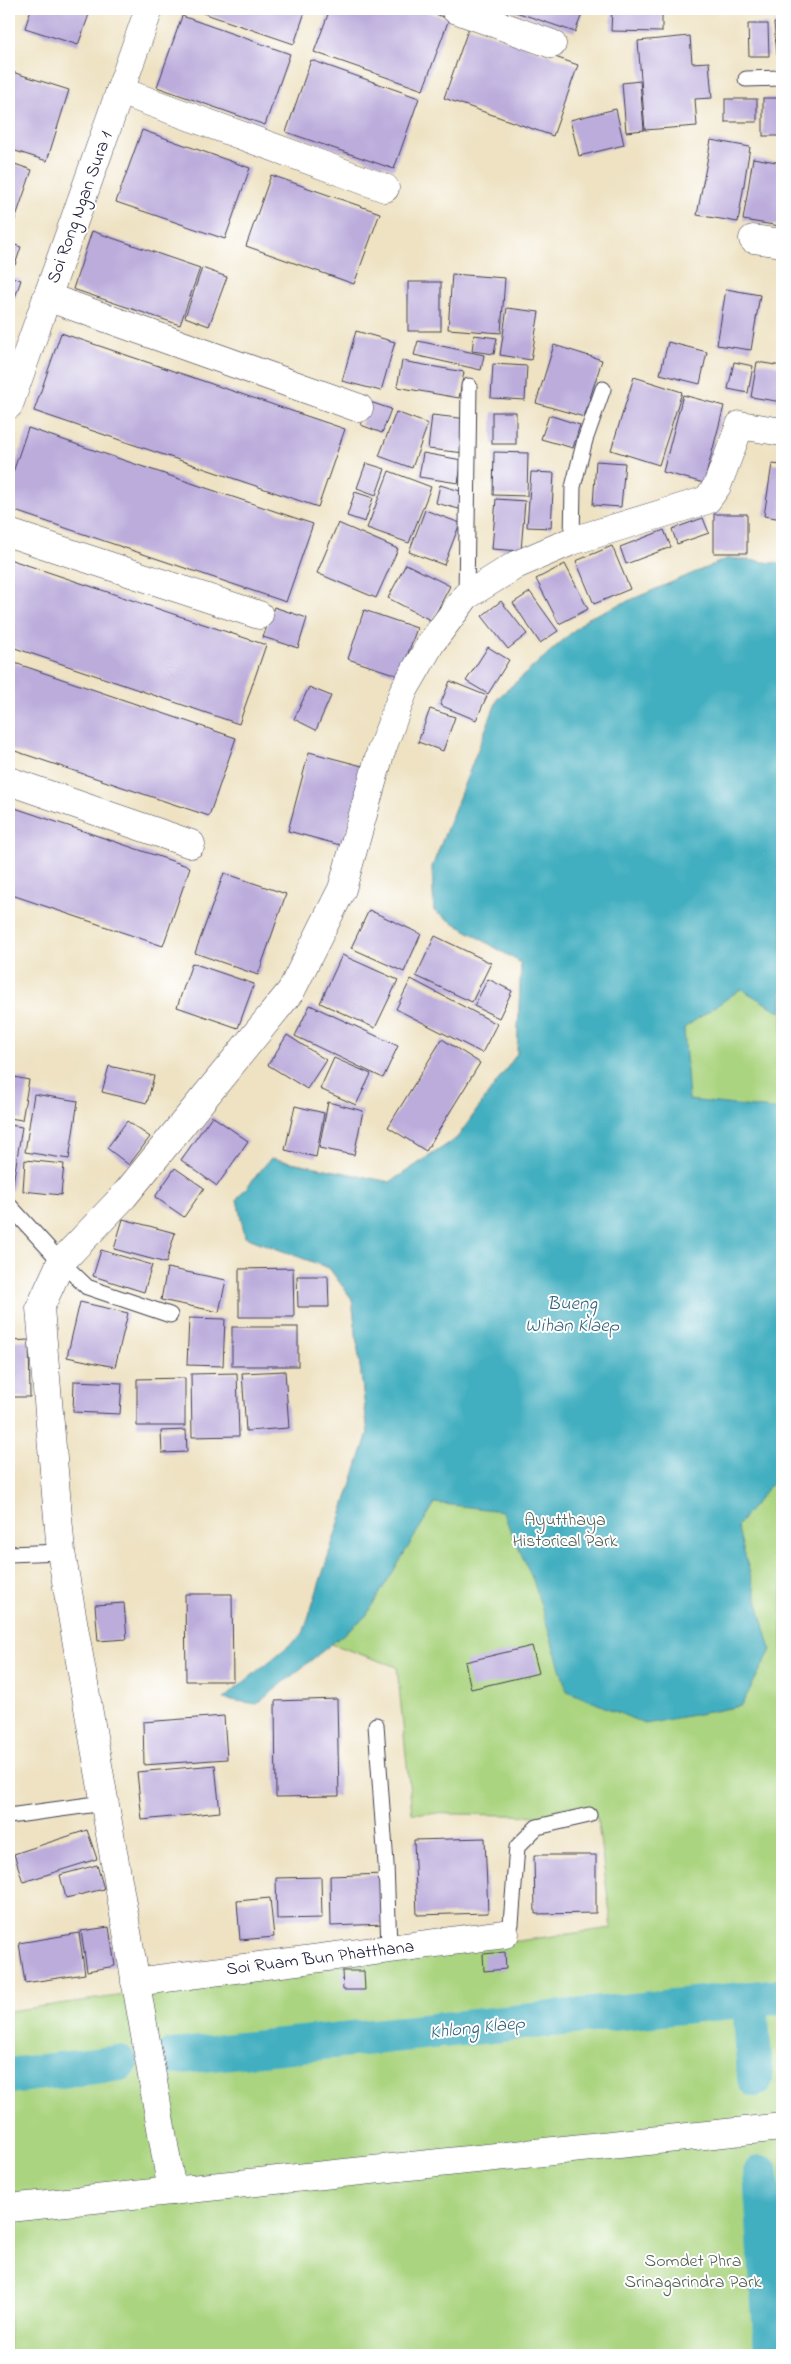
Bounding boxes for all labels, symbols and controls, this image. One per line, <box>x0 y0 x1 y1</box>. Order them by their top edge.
street label: Soi Rong Ngan Sura 1 <box>41 128 122 288</box>
water label: Bueng Wihan Klaep <box>525 1291 620 1340</box>
park label: Ayutthaya Historical Park <box>513 1508 618 1555</box>
street label: Soi Ruam Bun Phatthana <box>225 1935 416 1983</box>
water label: Khlong Klaep <box>428 2010 527 2048</box>
park label: Somdet Phra Srinagarindra Park <box>625 2249 762 2297</box>

